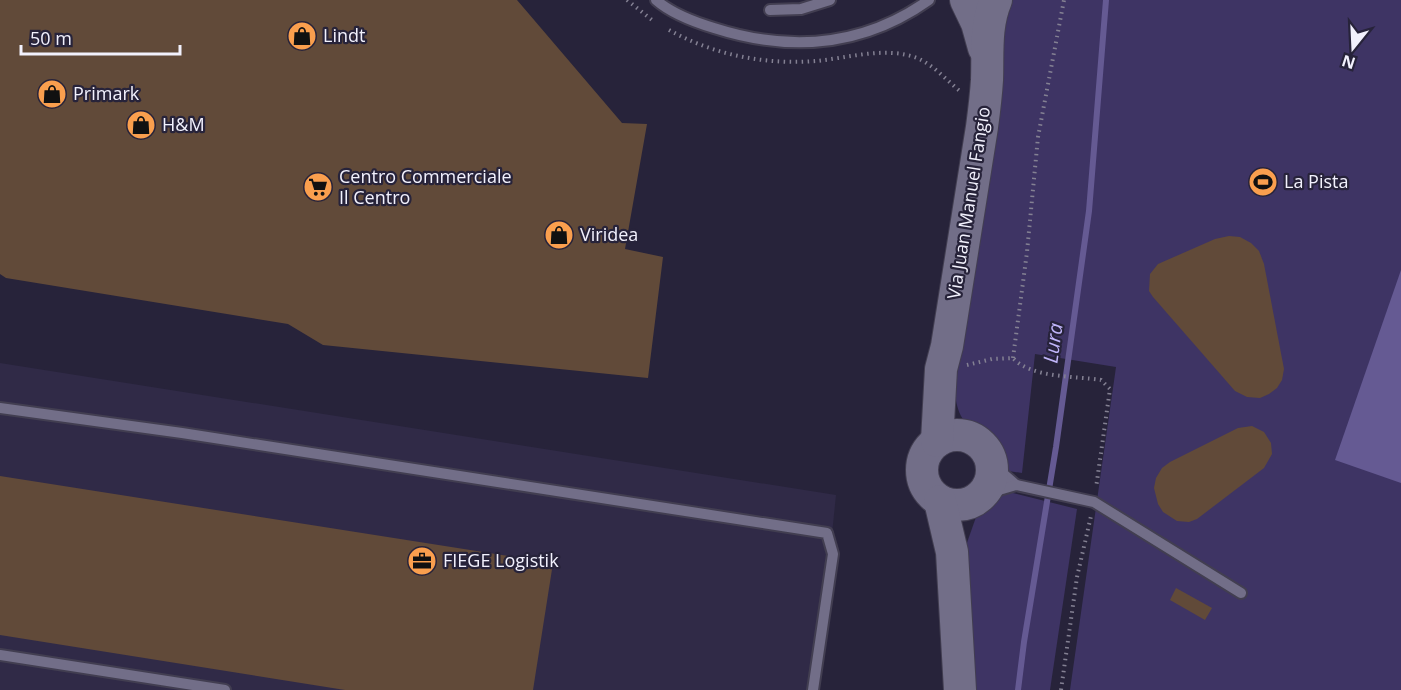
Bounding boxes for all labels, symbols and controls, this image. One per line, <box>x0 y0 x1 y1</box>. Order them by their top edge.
scale bar <box>21 18 180 56</box>
north arrow <box>1323 18 1383 78</box>
shop icon: Lindt <box>286 20 318 52</box>
place label: Lindt <box>323 23 365 47</box>
text: 50 m <box>30 26 72 50</box>
text: N <box>1339 50 1358 75</box>
shop icon: Primark <box>36 78 68 110</box>
place label: Primark <box>73 81 140 105</box>
street label: Via Juan Manuel Fangio <box>941 105 995 301</box>
shop icon: H&M <box>125 109 157 141</box>
place label: H&M <box>162 112 205 136</box>
place label: Centro Commerciale Il Centro <box>339 164 512 209</box>
sports icon: La Pista <box>1247 166 1279 198</box>
place label: La Pista <box>1284 169 1348 193</box>
supermarket icon: Centro Commerciale Il Centro <box>302 171 334 203</box>
shop icon: Viridea <box>543 219 575 251</box>
place label: Viridea <box>580 222 638 246</box>
water label: Lura <box>1036 321 1069 365</box>
office icon: FIEGE Logistik <box>406 545 438 577</box>
place label: FIEGE Logistik <box>443 548 559 572</box>

